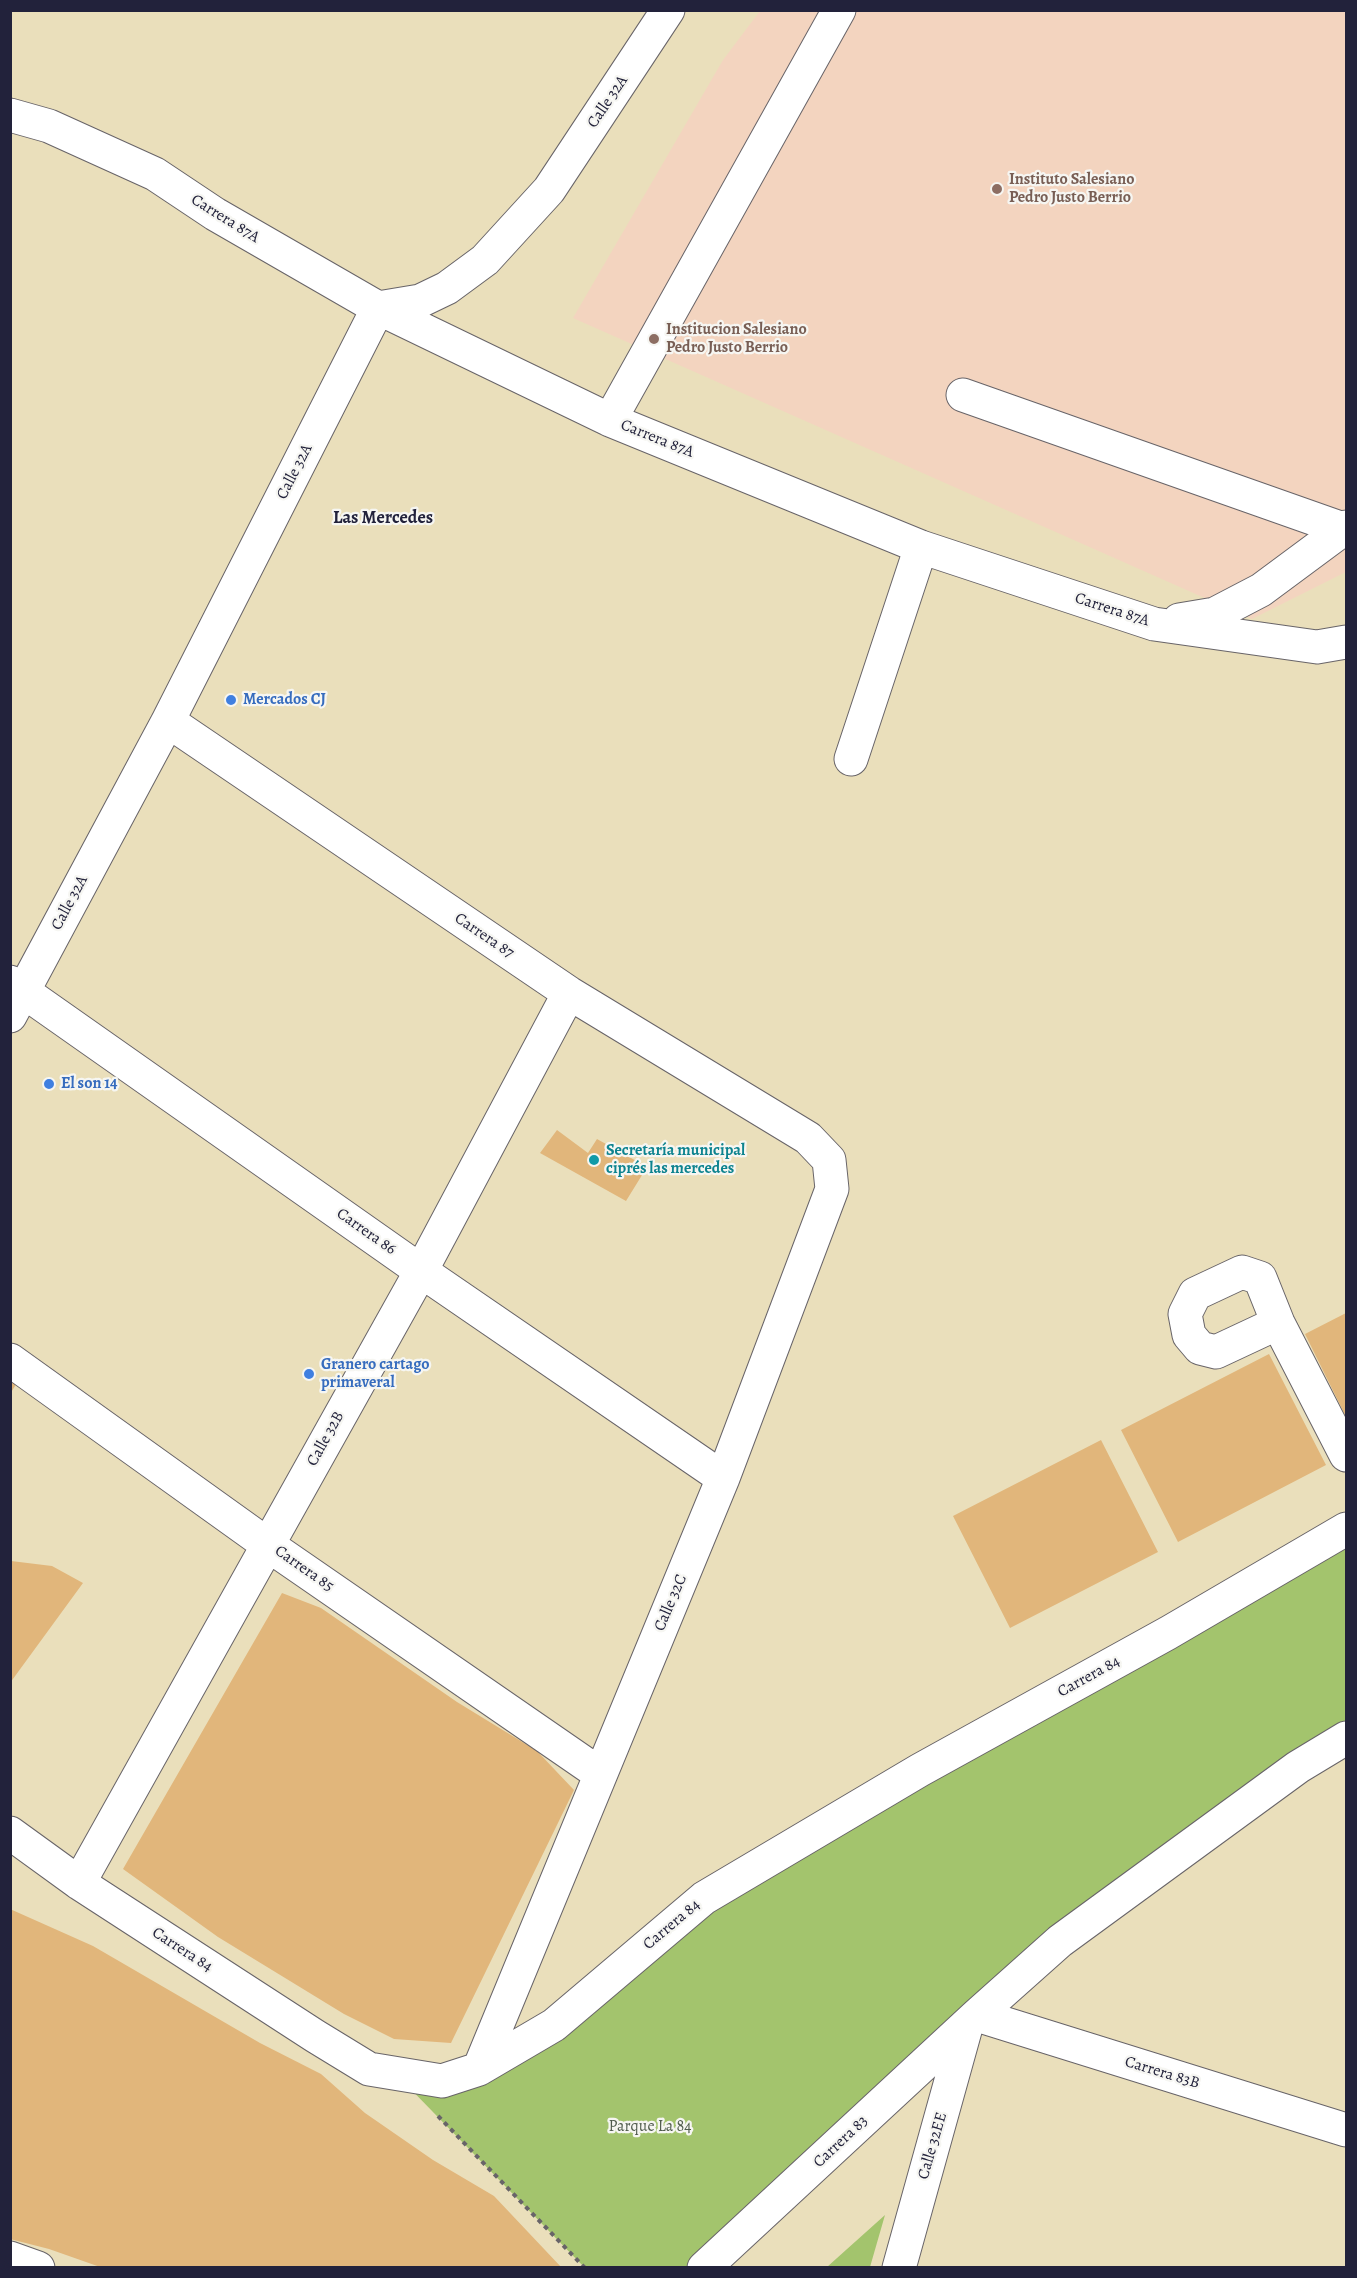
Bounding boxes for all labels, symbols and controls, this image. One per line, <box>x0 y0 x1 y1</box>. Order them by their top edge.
street label: Calle 32A <box>583 72 633 132</box>
place label: Instituto Salesiano Pedro Justo Berrio <box>1009 170 1135 208</box>
marker: Instituto Salesiano Pedro Justo Berrio <box>990 182 1004 196</box>
street label: Carrera 87A <box>187 190 263 248</box>
place label: Institucion Salesiano Pedro Justo Berrio <box>666 320 807 358</box>
marker: Institucion Salesiano Pedro Justo Berrio <box>647 332 661 346</box>
street label: Carrera 87A <box>618 416 696 462</box>
street label: Calle 32A <box>273 441 317 503</box>
district label: Las Mercedes <box>333 508 433 530</box>
street label: Carrera 87A <box>1072 589 1152 631</box>
place label: Mercados CJ <box>243 690 326 710</box>
marker: Mercados CJ <box>224 693 238 707</box>
street label: Calle 32A <box>48 872 92 934</box>
street label: Carrera 87 <box>451 909 517 963</box>
place label: El son 14 <box>61 1074 117 1094</box>
marker: El son 14 <box>42 1077 56 1091</box>
place label: Secretaría municipal ciprés las mercedes <box>606 1141 745 1179</box>
marker: Secretaría municipal ciprés las mercedes <box>587 1153 601 1167</box>
street label: Carrera 86 <box>332 1204 400 1260</box>
place label: Granero cartago primaveral <box>321 1355 430 1393</box>
marker: Granero cartago primaveral <box>302 1367 316 1381</box>
street label: Calle 32B <box>303 1408 349 1470</box>
street label: Carrera 85 <box>271 1542 337 1596</box>
street label: Calle 32C <box>650 1572 692 1634</box>
street label: Carrera 84 <box>1054 1652 1124 1702</box>
street label: Carrera 84 <box>640 1896 704 1954</box>
street label: Carrera 84 <box>148 1923 216 1977</box>
street label: Carrera 83B <box>1122 2053 1202 2093</box>
street label: Calle 32EE <box>914 2110 952 2182</box>
street label: Carrera 83 <box>810 2112 872 2172</box>
park label: Parque La 84 <box>609 2117 691 2137</box>

